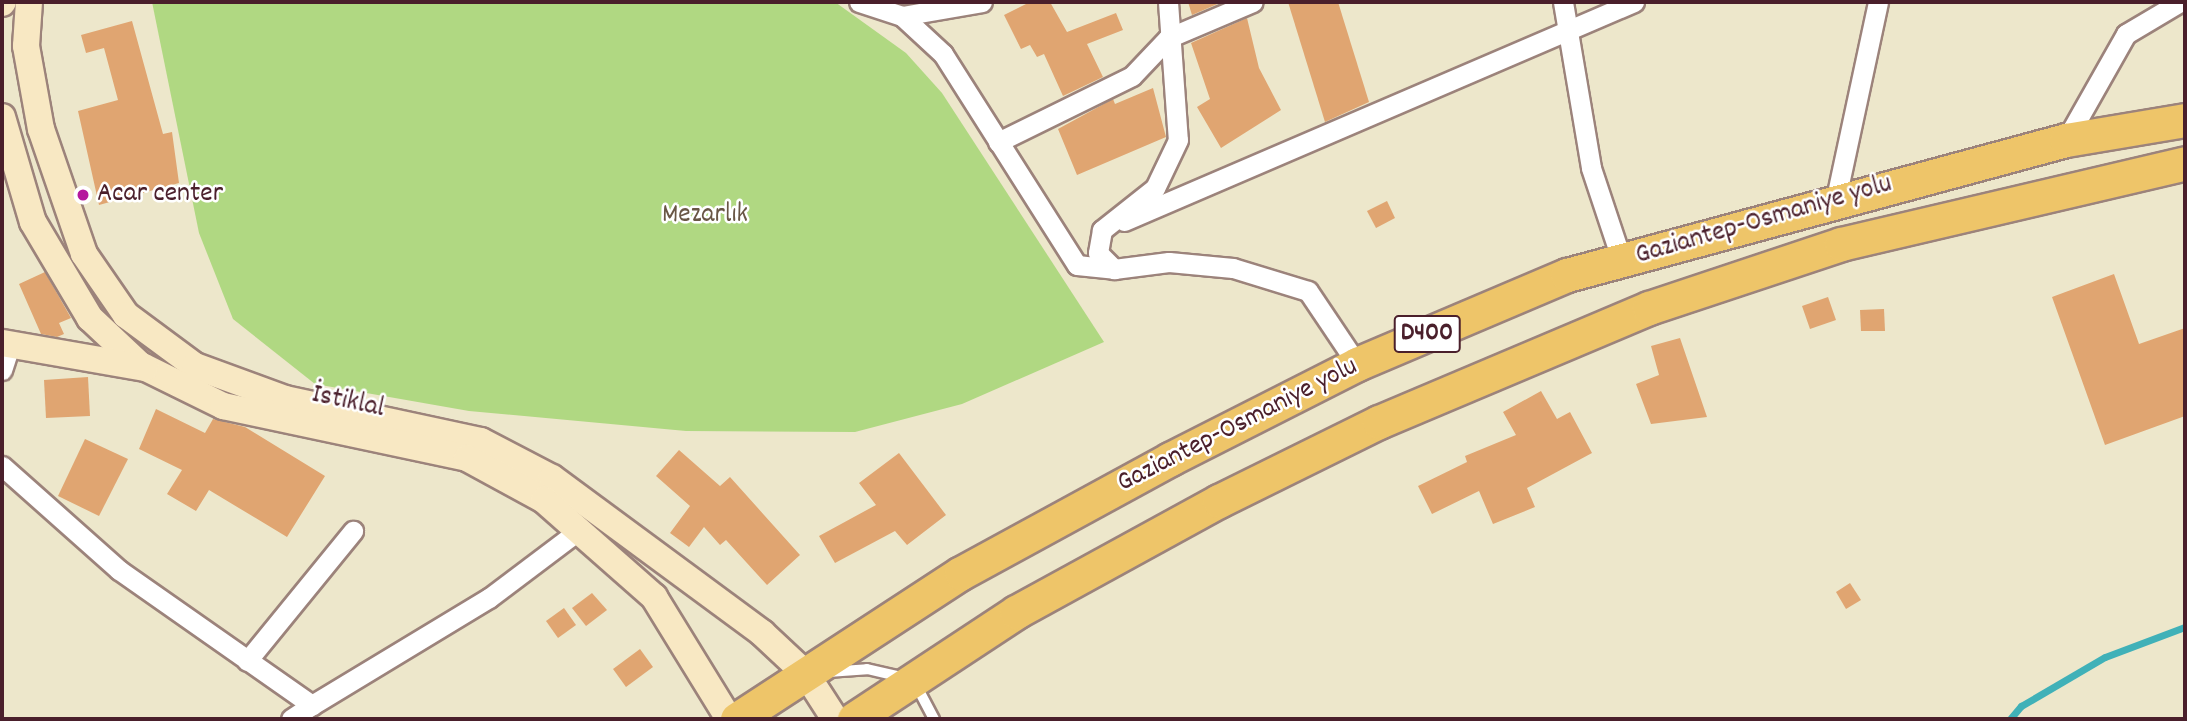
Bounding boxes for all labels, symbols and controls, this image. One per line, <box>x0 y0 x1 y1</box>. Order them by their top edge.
street label: Gaziantep-Osmaniye yolu <box>1632 168 1896 274</box>
place label: Acar center <box>97 178 223 212</box>
marker: Acar center <box>75 187 91 203</box>
park label: Mezarlık <box>662 199 748 233</box>
road number: D400 <box>1392 312 1462 356</box>
street label: Gaziantep-Osmaniye yolu <box>1112 351 1364 501</box>
street label: İstiklal <box>309 379 387 427</box>

